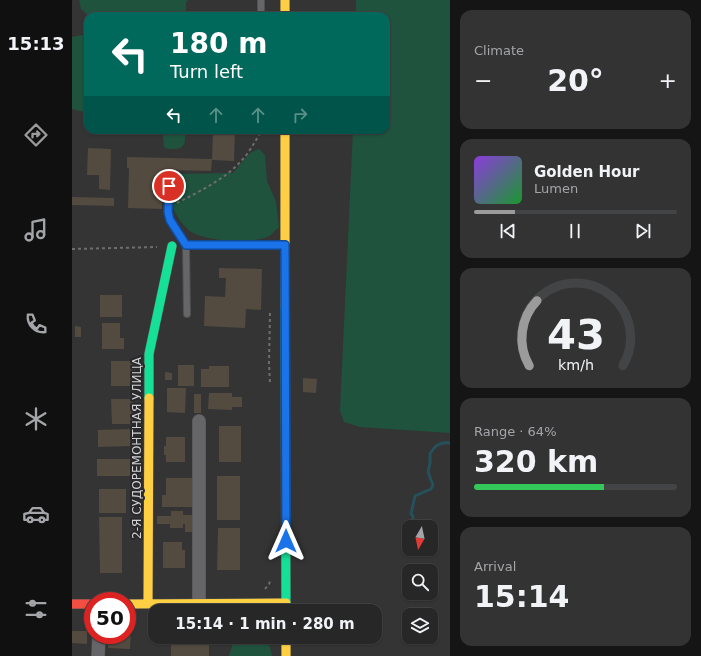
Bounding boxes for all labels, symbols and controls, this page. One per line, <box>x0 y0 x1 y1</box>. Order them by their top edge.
text: 180 m <box>170 27 267 60</box>
icon: left <box>104 28 156 80</box>
text: 15:13 <box>7 33 65 54</box>
text: Climate <box>474 43 524 58</box>
text: Turn left <box>170 61 243 82</box>
text: 20° <box>547 63 604 98</box>
text: − <box>474 68 492 93</box>
text: + <box>659 68 677 93</box>
icon: left <box>163 104 185 126</box>
icon: ahead <box>205 104 227 126</box>
icon: ahead <box>247 104 269 126</box>
icon: right <box>289 104 311 126</box>
icon: directions <box>22 121 50 149</box>
text: Golden Hour <box>534 163 640 181</box>
pin <box>152 169 186 203</box>
icon: arrive <box>158 175 180 197</box>
text: Lumen <box>534 181 578 196</box>
icon: music <box>22 216 50 244</box>
icon: previous <box>497 220 519 242</box>
icon: pause <box>564 220 586 242</box>
icon: next <box>632 220 654 242</box>
icon: phone <box>22 310 50 338</box>
text: 43 <box>547 310 604 359</box>
street label: 2-Я СУДОРЕМОНТНАЯ УЛИЦА <box>130 356 144 539</box>
text: km/h <box>557 357 594 373</box>
icon: climate <box>22 405 50 433</box>
text: Range · 64% <box>474 424 557 439</box>
text: 320 km <box>474 444 598 479</box>
icon: car <box>22 500 50 528</box>
position arrow <box>265 520 307 562</box>
north arrow <box>402 520 438 556</box>
map controls <box>402 520 438 644</box>
text: Arrival <box>474 559 516 574</box>
button: search <box>402 564 438 600</box>
text: 15:14 <box>474 579 570 614</box>
speed limit sign: 50 <box>84 592 136 644</box>
icon: filters <box>22 595 50 623</box>
button: layers <box>402 608 438 644</box>
text: 15:14 · 1 min · 280 m <box>175 615 355 633</box>

